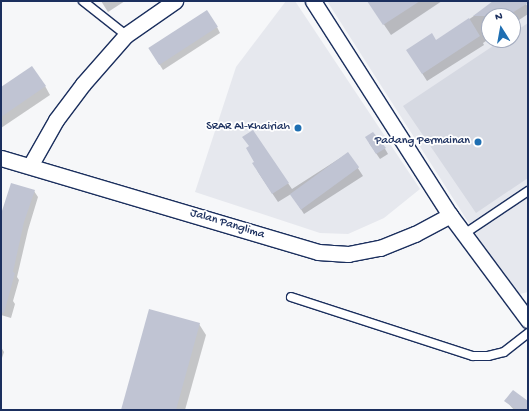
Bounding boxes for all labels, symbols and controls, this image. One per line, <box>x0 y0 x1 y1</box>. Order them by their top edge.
north arrow <box>481 8 521 48</box>
text: N <box>494 11 504 24</box>
place label: SRAR Al-Khairiah <box>206 121 290 135</box>
marker: SRAR Al-Khairiah <box>293 123 303 133</box>
place label: Padang Permainan <box>375 135 470 149</box>
marker: Padang Permainan <box>473 137 483 147</box>
street label: Jalan Panglima <box>188 207 266 243</box>

